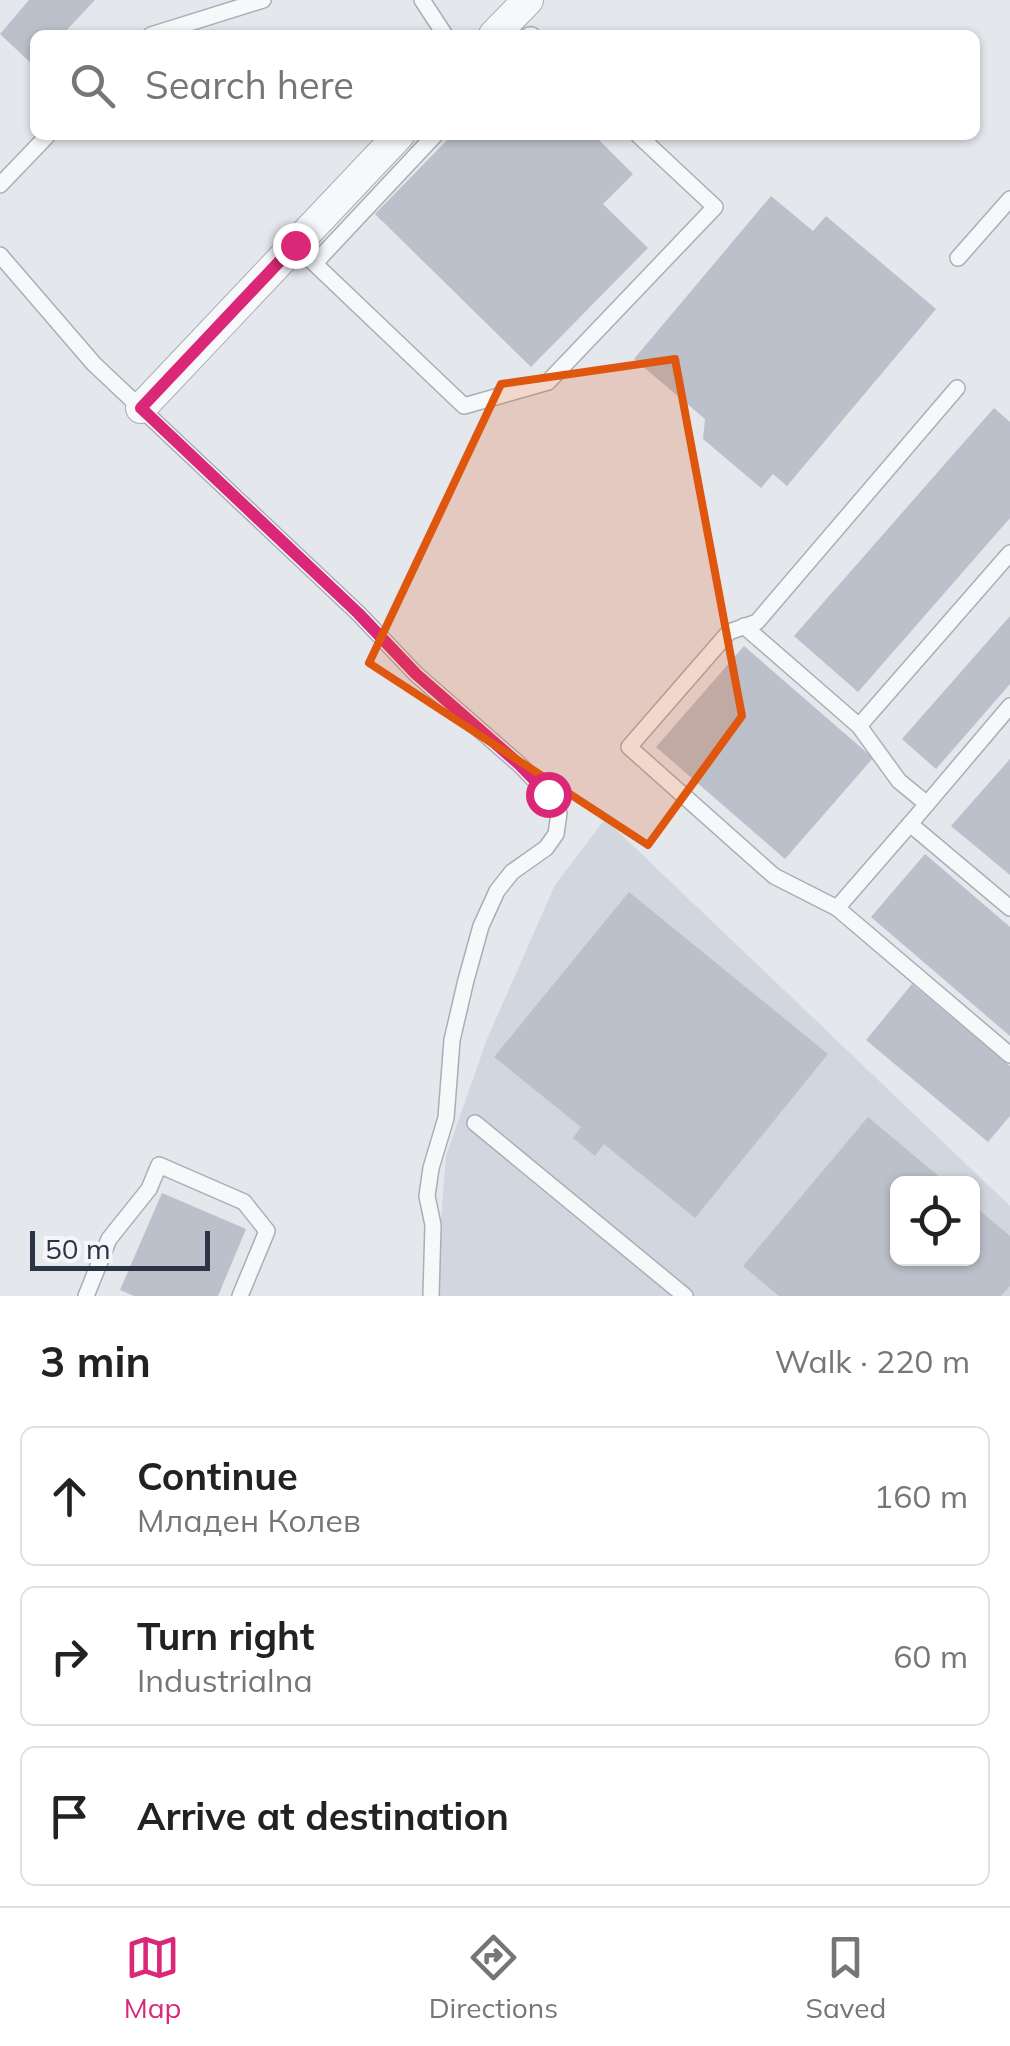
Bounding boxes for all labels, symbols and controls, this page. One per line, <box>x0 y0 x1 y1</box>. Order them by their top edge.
search box <box>30 30 980 140</box>
icon: search <box>65 58 120 113</box>
text: Search here <box>145 61 354 109</box>
route end <box>273 223 319 269</box>
route start <box>526 772 572 818</box>
map controls <box>890 1176 980 1266</box>
button: locate <box>890 1176 980 1266</box>
scale bar <box>30 1226 210 1270</box>
text: 50 m <box>45 1231 111 1266</box>
text: 3 min <box>40 1335 151 1388</box>
text: Walk · 220 m <box>775 1341 970 1381</box>
text: Continue <box>137 1452 298 1500</box>
icon: ahead <box>42 1469 97 1524</box>
text: 160 m <box>874 1476 968 1516</box>
text: Младен Колев <box>137 1500 361 1540</box>
text: Turn right <box>137 1612 314 1660</box>
icon: right <box>42 1629 97 1684</box>
text: 60 m <box>893 1636 968 1676</box>
text: Industrialna <box>137 1660 313 1700</box>
icon: arrive <box>42 1789 97 1844</box>
text: Arrive at destination <box>137 1792 509 1840</box>
tab: Map <box>124 1930 181 2025</box>
tab: Directions <box>429 1930 558 2025</box>
tab: Saved <box>805 1930 886 2025</box>

